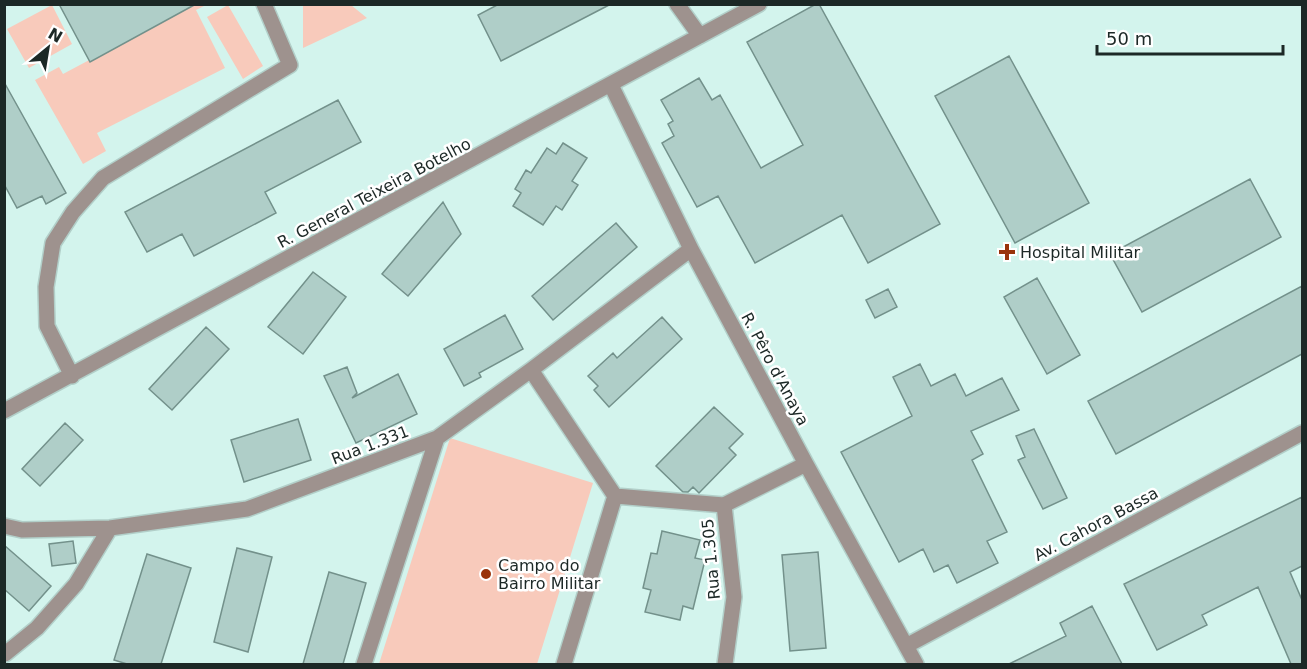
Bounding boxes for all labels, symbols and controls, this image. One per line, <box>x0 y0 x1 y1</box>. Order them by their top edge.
north arrow <box>18 18 78 78</box>
scale bar <box>1097 18 1283 56</box>
text: N <box>45 24 66 47</box>
text: 50 m <box>1106 28 1152 49</box>
street label: R. General Teixeira Botelho <box>274 134 474 252</box>
marker: Hospital Militar <box>998 243 1016 261</box>
place label: Hospital Militar <box>1020 243 1141 262</box>
street label: R. Pêro d'Anaya <box>737 309 813 429</box>
street label: Rua 1.331 <box>329 422 411 468</box>
street label: Av. Cahora Bassa <box>1031 483 1161 565</box>
street label: Rua 1.305 <box>698 518 724 600</box>
place label: Campo do Bairro Militar <box>498 556 601 593</box>
marker: Campo do Bairro Militar <box>479 567 493 581</box>

